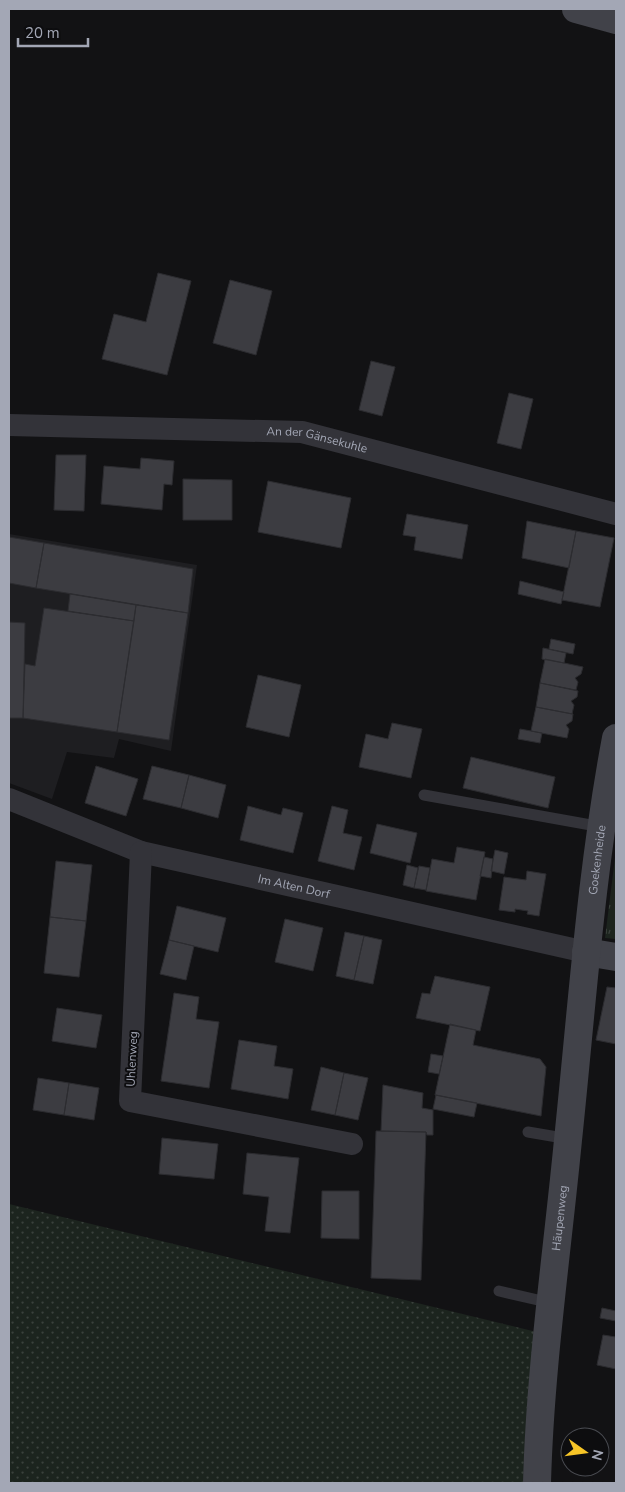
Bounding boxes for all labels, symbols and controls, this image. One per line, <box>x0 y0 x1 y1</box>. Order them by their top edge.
scale bar <box>18 15 88 47</box>
text: 20 m <box>25 23 60 43</box>
street label: An der Gänsekuhle <box>266 423 369 457</box>
street label: Goekenheide <box>585 824 610 896</box>
street label: Im Alten Dorf <box>256 871 332 902</box>
street label: Uhlenweg <box>123 1031 141 1087</box>
street label: Häupenweg <box>548 1184 571 1252</box>
north arrow <box>560 1427 610 1477</box>
text: N <box>587 1448 608 1462</box>

